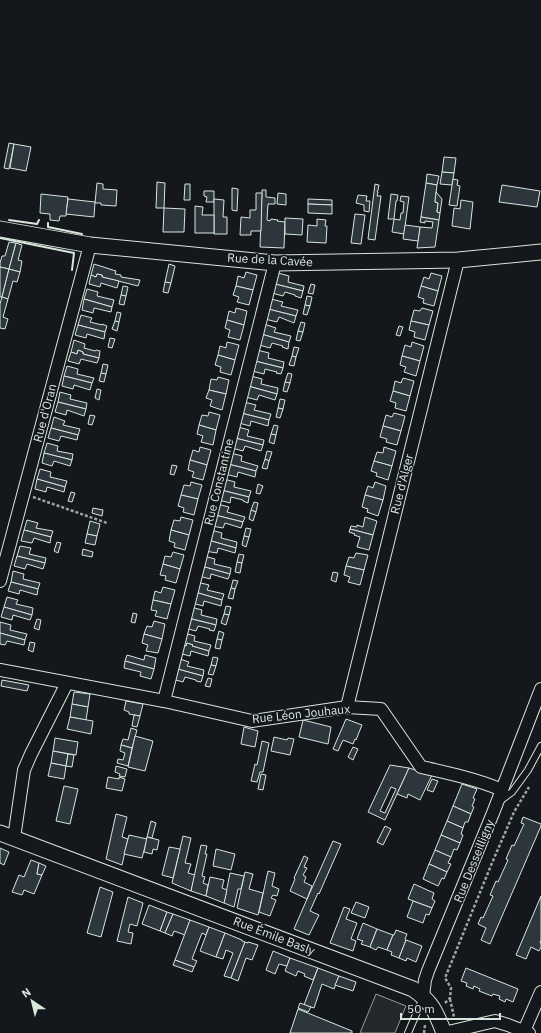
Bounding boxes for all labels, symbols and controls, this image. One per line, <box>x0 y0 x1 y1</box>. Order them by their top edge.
street label: Rue de la Cavée <box>227 250 314 269</box>
street label: Rue d'Oran <box>30 382 59 444</box>
street label: Rue Constantine <box>201 437 237 527</box>
street label: Rue d'Alger <box>387 452 416 515</box>
street label: Rue Léon Jouhaux <box>251 701 351 726</box>
street label: Rue Desseilligny <box>450 817 497 905</box>
street label: Rue Émile Basly <box>231 913 317 958</box>
north arrow <box>12 981 52 1021</box>
text: N <box>19 985 34 1001</box>
scale bar <box>401 995 500 1021</box>
text: 50 m <box>407 1001 435 1016</box>

